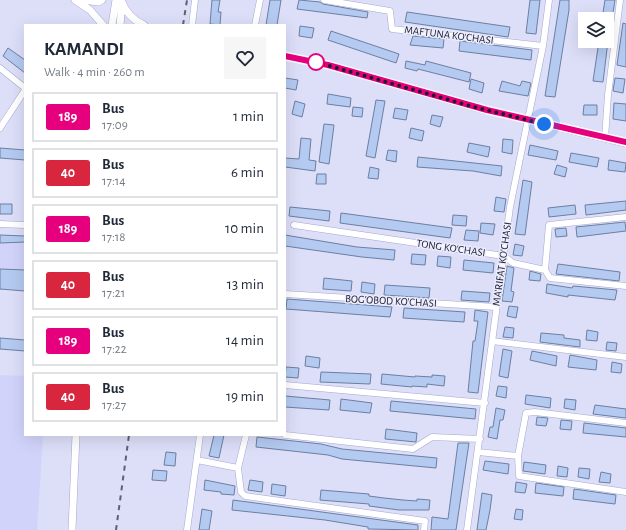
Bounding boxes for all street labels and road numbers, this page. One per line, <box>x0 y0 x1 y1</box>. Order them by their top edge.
street label: MAFTUNA KO'CHASI <box>404 24 494 46</box>
street label: MA'RIFAT KO'CHASI <box>491 221 513 307</box>
street label: TONG KO'CHASI <box>416 238 486 258</box>
street label: BOG'OBOD KO'CHASI <box>345 293 437 309</box>

